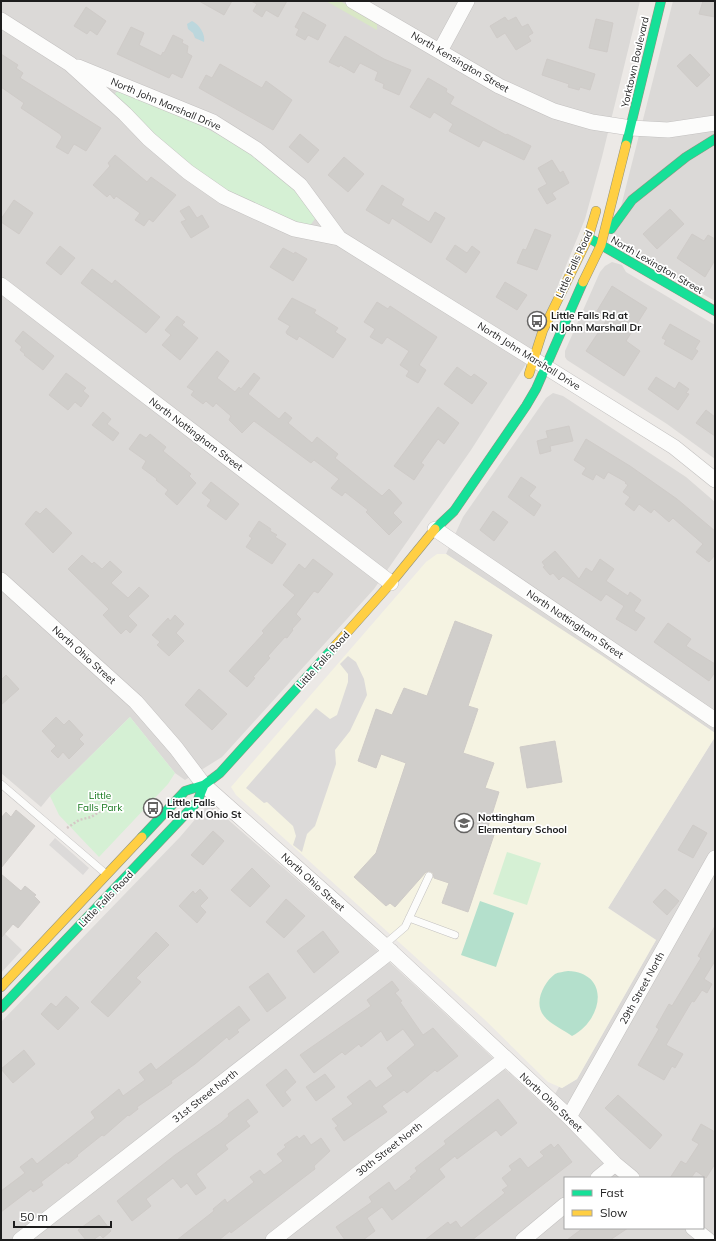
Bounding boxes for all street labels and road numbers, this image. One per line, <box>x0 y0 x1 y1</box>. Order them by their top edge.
street label: Yorktown Boulevard <box>618 15 652 110</box>
street label: North Kensington Street <box>409 29 512 96</box>
street label: North John Marshall Drive <box>109 75 223 133</box>
street label: Little Falls Road <box>553 228 595 300</box>
street label: North Lexington Street <box>608 233 706 297</box>
street label: North John Marshall Drive <box>475 319 583 393</box>
street label: North Nottingham Street <box>146 394 246 474</box>
street label: North Nottingham Street <box>524 587 626 662</box>
street label: North Ohio Street <box>50 623 119 687</box>
street label: Little Falls Road <box>294 628 352 692</box>
street label: North Ohio Street <box>279 850 348 914</box>
street label: Little Falls Road <box>76 868 136 930</box>
street label: 29th Street North <box>617 949 667 1026</box>
street label: 31st Street North <box>170 1066 241 1126</box>
street label: North Ohio Street <box>517 1070 585 1135</box>
street label: 30th Street North <box>353 1119 425 1179</box>

